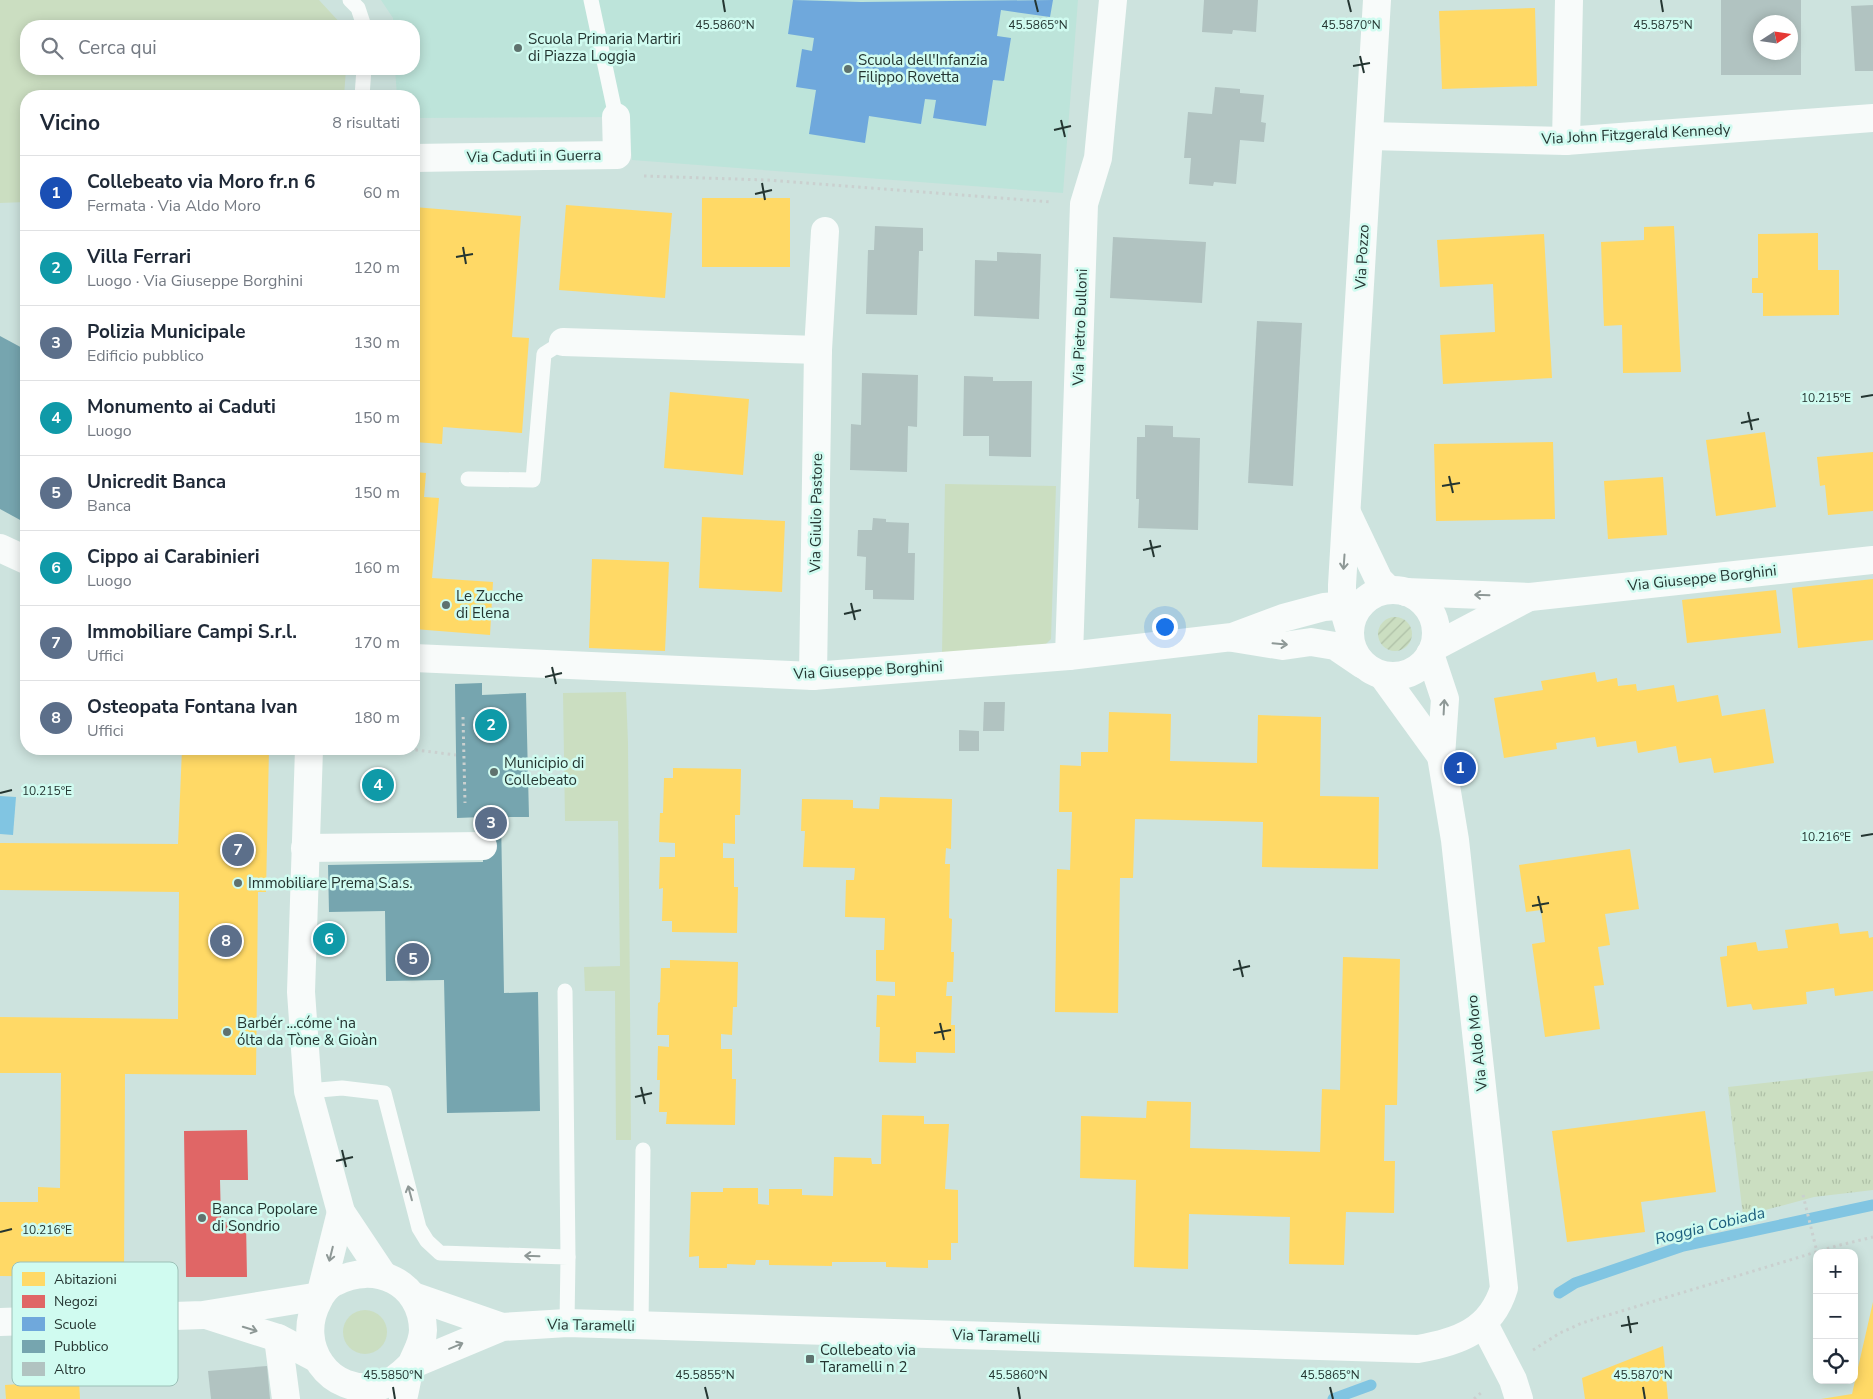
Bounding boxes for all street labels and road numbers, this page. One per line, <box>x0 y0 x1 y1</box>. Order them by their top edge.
street label: Via John Fitzgerald Kennedy <box>1540 119 1731 149</box>
street label: Via Caduti in Guerra <box>465 145 602 167</box>
street label: Via Pozzo <box>1350 224 1374 291</box>
street label: Via Pietro Bulloni <box>1068 268 1092 387</box>
street label: Via Giulio Pastore <box>805 453 827 574</box>
street label: Via Giuseppe Borghini <box>1626 560 1777 596</box>
street label: Via Giuseppe Borghini <box>792 656 943 684</box>
street label: Via Aldo Moro <box>1462 994 1492 1093</box>
street label: Via Taramelli <box>546 1314 635 1336</box>
street label: Via Taramelli <box>951 1324 1040 1348</box>

